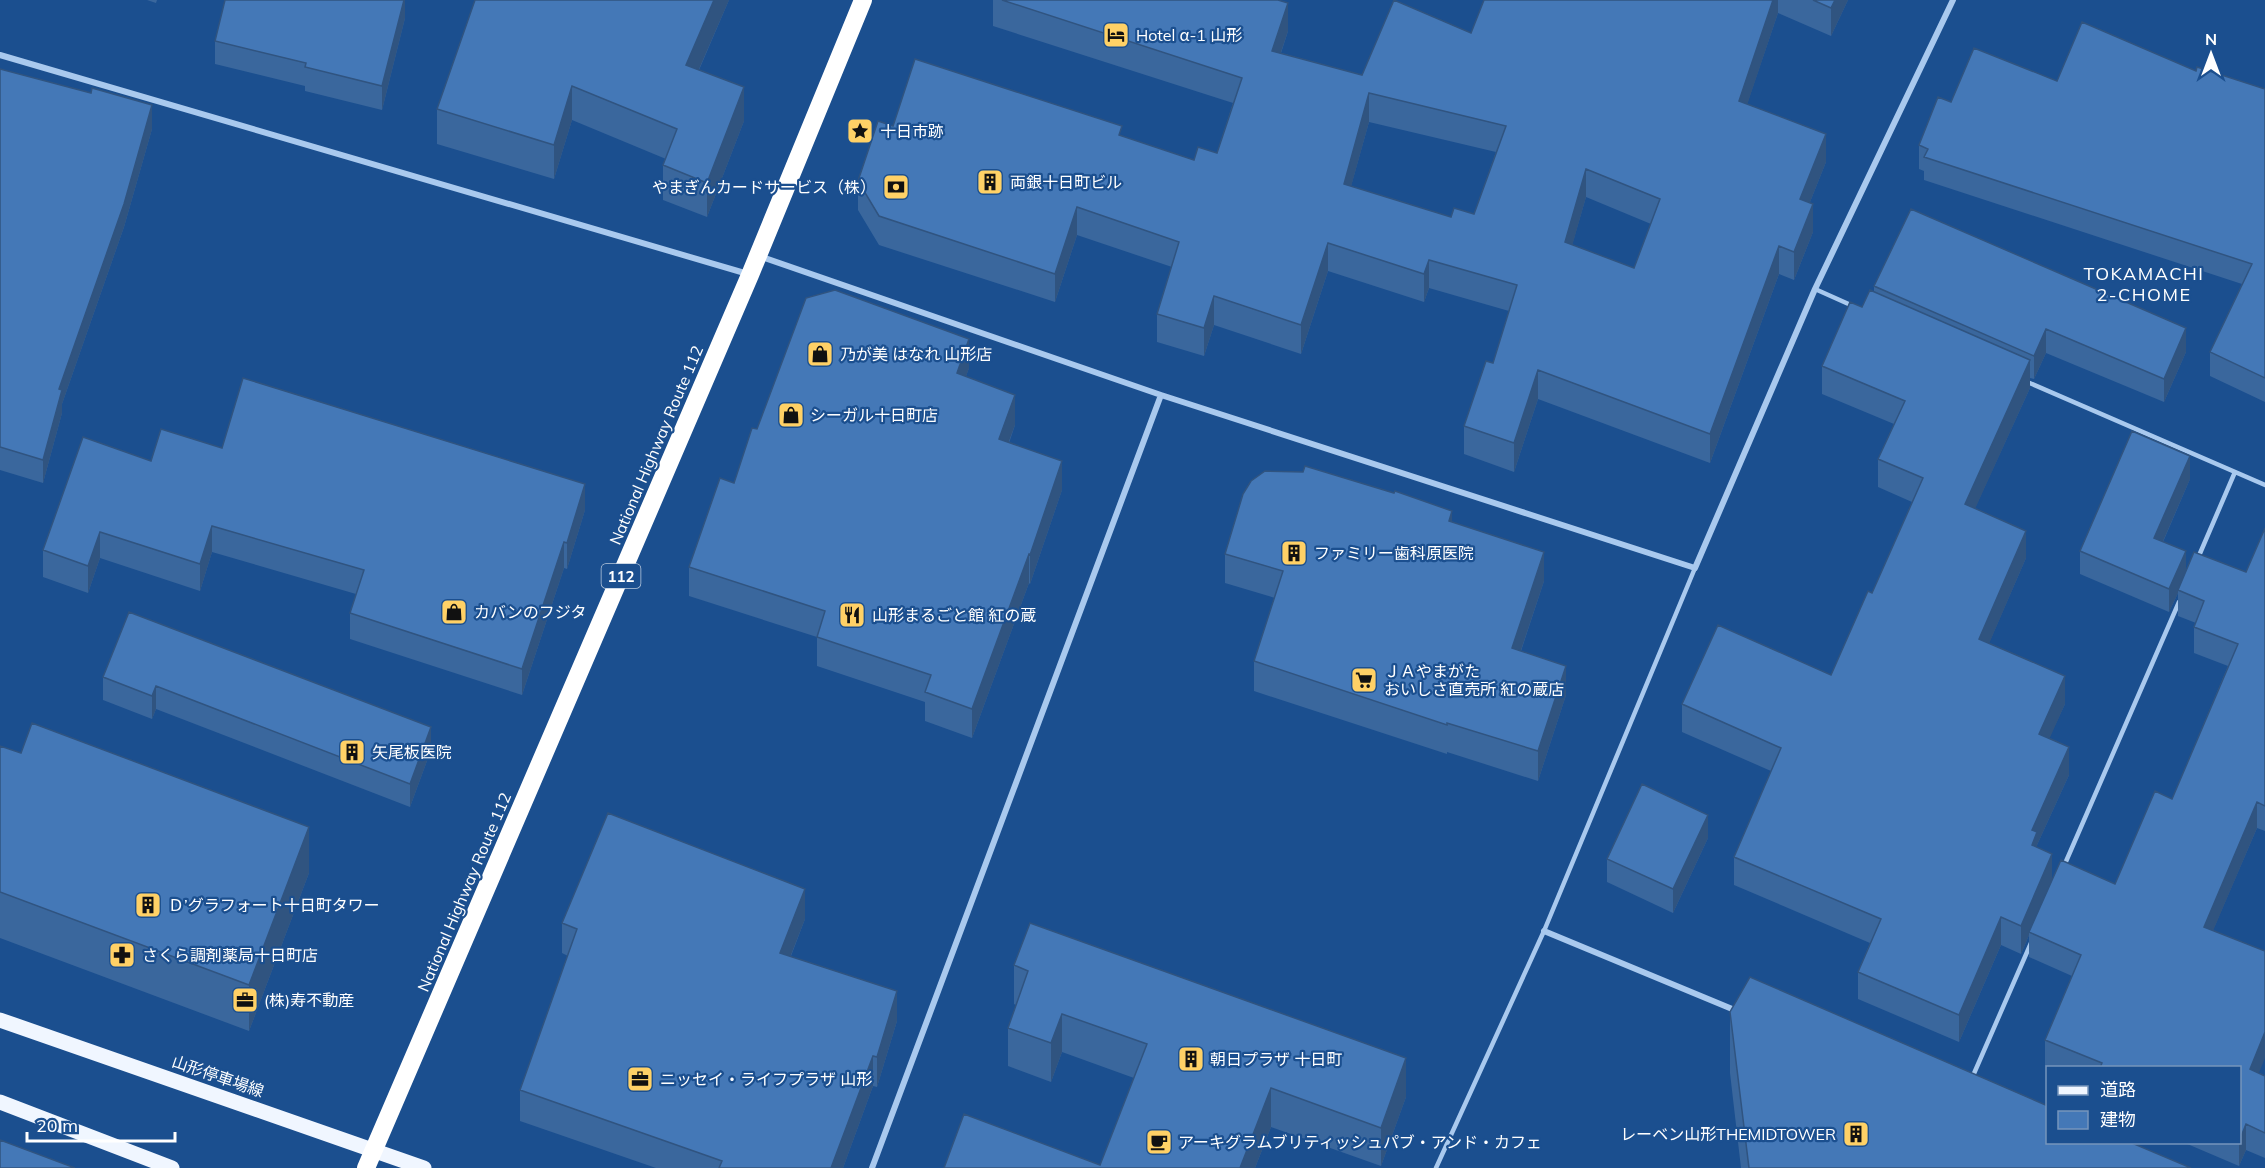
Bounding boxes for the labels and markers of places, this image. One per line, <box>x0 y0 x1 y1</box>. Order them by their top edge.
hotel icon: Hotel α-1 山形 <box>1101 20 1131 50</box>
place label: Hotel α-1 山形 <box>1136 25 1242 45</box>
place icon: 十日市跡 <box>845 116 875 146</box>
place label: 十日市跡 <box>880 121 944 141</box>
building icon: 両銀十日町ビル <box>975 167 1005 197</box>
bank icon: やまぎんカードサービス（株） <box>881 172 911 202</box>
place label: 両銀十日町ビル <box>1010 172 1122 192</box>
place label: やまぎんカードサービス（株） <box>652 177 876 197</box>
shop icon: 乃が美 はなれ 山形店 <box>805 339 835 369</box>
place label: 乃が美 はなれ 山形店 <box>840 344 992 364</box>
shop icon: シーガル十日町店 <box>776 400 806 430</box>
place label: シーガル十日町店 <box>810 405 938 425</box>
building icon: ファミリー歯科原医院 <box>1279 538 1309 568</box>
place label: ファミリー歯科原医院 <box>1314 543 1474 563</box>
shop icon: カバンのフジタ <box>439 597 469 627</box>
restaurant icon: 山形まるごと館 紅の蔵 <box>837 600 867 630</box>
place label: カバンのフジタ <box>474 602 586 622</box>
place label: 山形まるごと館 紅の蔵 <box>872 605 1036 625</box>
place label: ＪＡやまがた おいしさ直売所 紅の蔵店 <box>1384 661 1564 699</box>
supermarket icon: ＪＡやまがた おいしさ直売所 紅の蔵店 <box>1349 665 1379 695</box>
building icon: 矢尾板医院 <box>337 737 367 767</box>
place label: 矢尾板医院 <box>372 742 452 762</box>
building icon: Ｄ’グラフォート十日町タワー <box>133 890 163 920</box>
place label: Ｄ’グラフォート十日町タワー <box>168 895 380 915</box>
pharmacy icon: さくら調剤薬局十日町店 <box>107 940 137 970</box>
place label: さくら調剤薬局十日町店 <box>142 945 318 965</box>
office icon: (株)寿不動産 <box>230 985 260 1015</box>
place label: (株)寿不動産 <box>264 990 354 1010</box>
building icon: 朝日プラザ 十日町 <box>1176 1044 1206 1074</box>
place label: 朝日プラザ 十日町 <box>1210 1049 1342 1069</box>
office icon: ニッセイ・ライフプラザ 山形 <box>625 1064 655 1094</box>
place label: ニッセイ・ライフプラザ 山形 <box>660 1069 872 1089</box>
building icon: レーベン山形THEMIDTOWER <box>1841 1119 1871 1149</box>
place label: レーベン山形THEMIDTOWER <box>1620 1124 1836 1144</box>
cafe icon: アーキグラムブリティッシュパブ・アンド・カフェ <box>1144 1127 1174 1157</box>
place label: アーキグラムブリティッシュパブ・アンド・カフェ <box>1178 1132 1542 1152</box>

